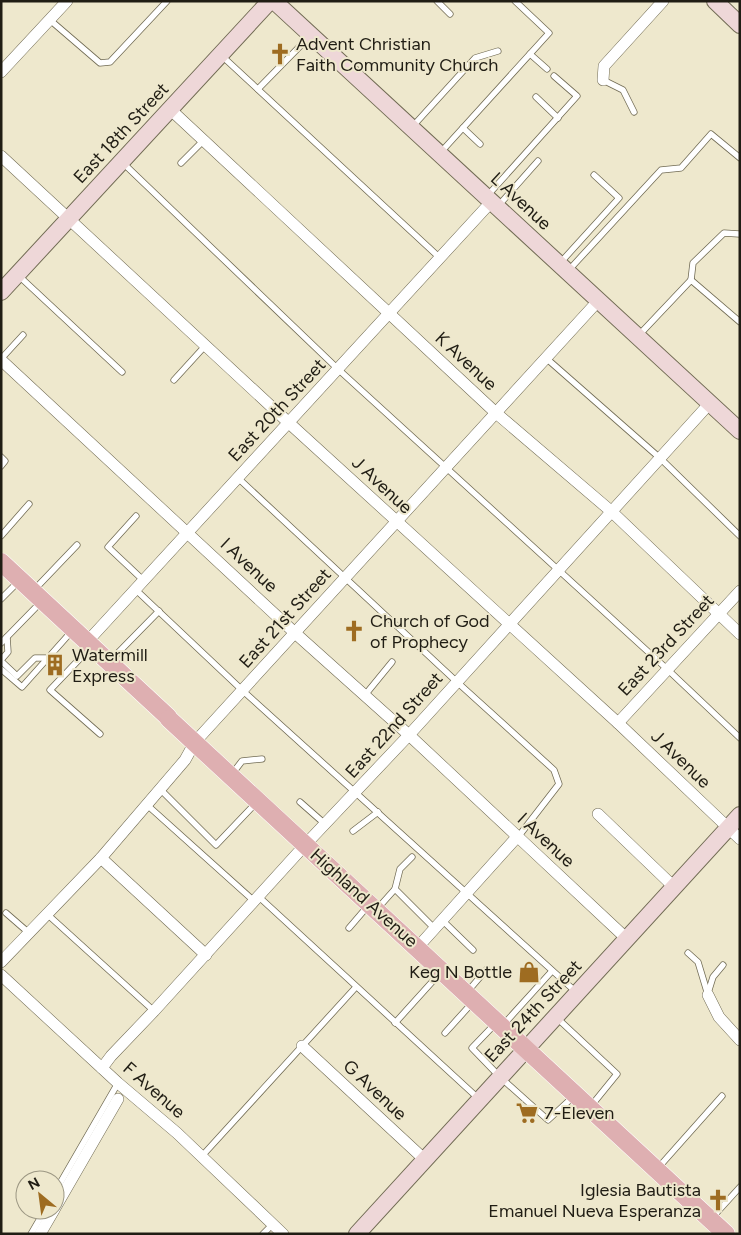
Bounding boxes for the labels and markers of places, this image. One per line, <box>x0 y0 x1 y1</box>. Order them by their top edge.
place label: Advent Christian Faith Community Church <box>296 33 498 76</box>
church icon: Advent Christian Faith Community Church <box>267 41 293 67</box>
place label: Church of God of Prophecy <box>370 610 490 653</box>
church icon: Church of God of Prophecy <box>341 618 367 644</box>
place label: Watermill Express <box>72 644 148 687</box>
building icon: Watermill Express <box>42 652 68 678</box>
shop icon: Keg N Bottle <box>516 959 542 985</box>
place label: Keg N Bottle <box>409 961 512 983</box>
supermarket icon: 7-Eleven <box>514 1100 540 1126</box>
place label: 7-Eleven <box>544 1102 614 1124</box>
place label: Iglesia Bautista Emanuel Nueva Esperanza <box>488 1179 701 1222</box>
church icon: Iglesia Bautista Emanuel Nueva Esperanza <box>705 1187 731 1213</box>

